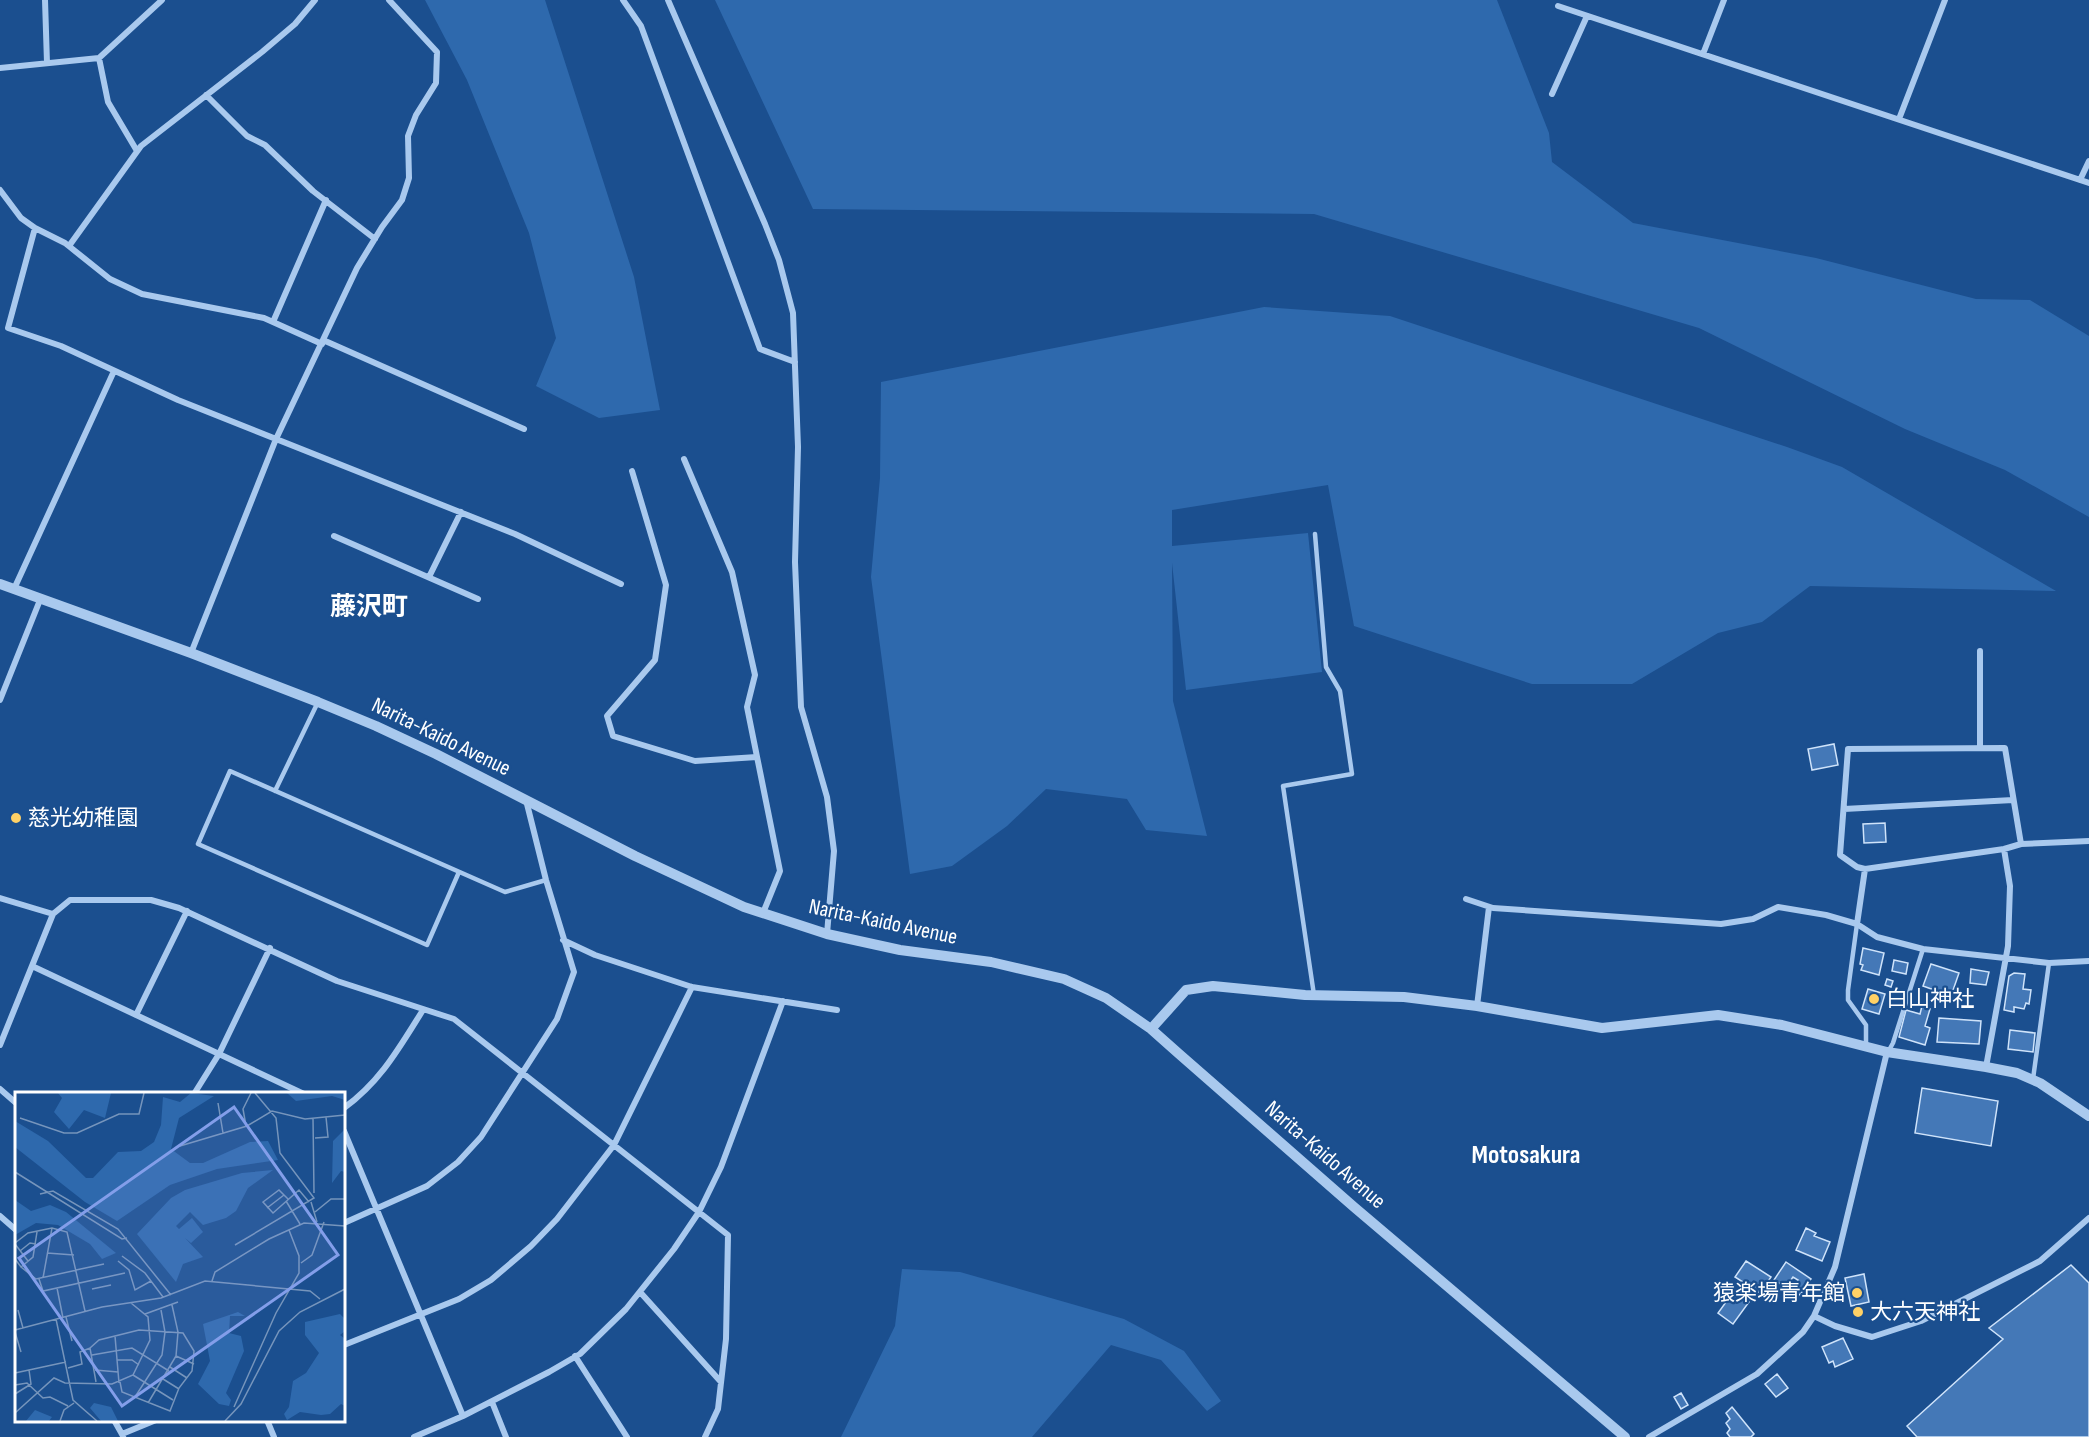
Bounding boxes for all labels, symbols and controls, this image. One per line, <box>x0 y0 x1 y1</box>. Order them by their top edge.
district label: 藤沢町 <box>330 592 408 623</box>
street label: Narita-Kaido Avenue <box>367 692 515 782</box>
place label: 慈光幼稚園 <box>28 805 138 832</box>
marker: 慈光幼稚園 <box>9 811 23 825</box>
street label: Narita-Kaido Avenue <box>806 893 960 951</box>
place label: 白山神社 <box>1886 986 1974 1013</box>
marker: 白山神社 <box>1867 992 1881 1006</box>
inset map <box>15 1092 345 1422</box>
street label: Narita-Kaido Avenue <box>1259 1095 1391 1215</box>
district label: Motosakura <box>1472 1140 1580 1171</box>
place label: 猿楽場青年館 <box>1713 1280 1845 1307</box>
marker: 猿楽場青年館 <box>1850 1286 1864 1300</box>
place label: 大六天神社 <box>1870 1299 1980 1326</box>
marker: 大六天神社 <box>1851 1305 1865 1319</box>

